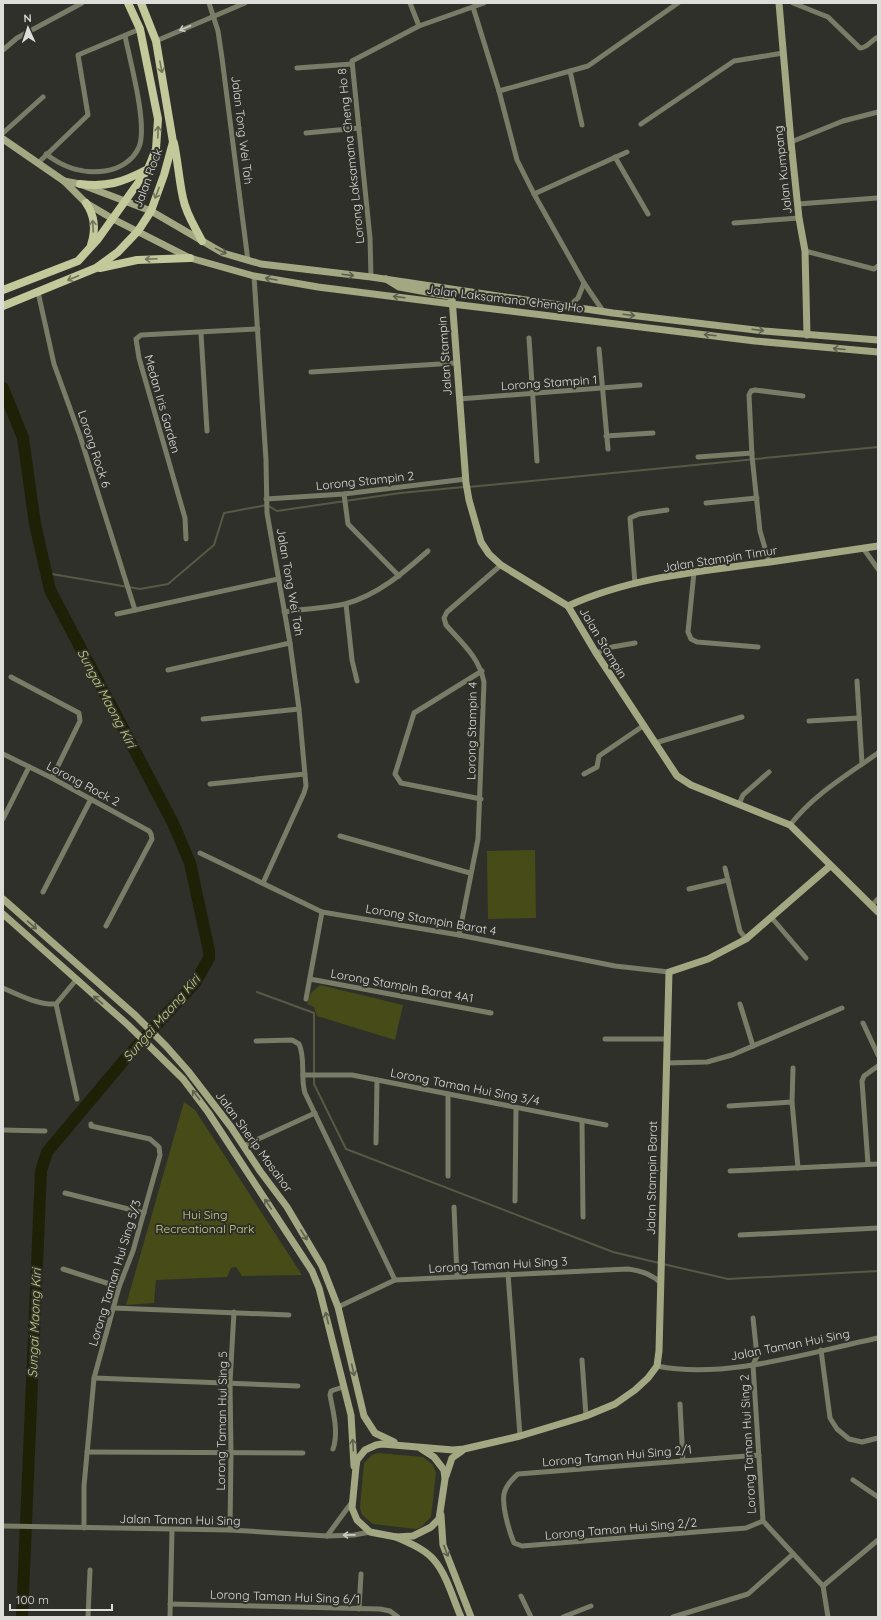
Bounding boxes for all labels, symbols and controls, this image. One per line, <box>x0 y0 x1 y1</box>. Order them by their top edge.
north arrow <box>8 8 48 48</box>
text: N <box>23 11 32 25</box>
one-way arrow <box>179 25 191 33</box>
one-way arrow <box>157 60 165 73</box>
street label: Lorong Laksamana Cheng Ho 8 <box>334 68 367 245</box>
street label: Jalan Tong Wei Tah <box>228 75 257 185</box>
street label: Jalan Kumpang <box>770 125 795 215</box>
one-way arrow <box>154 126 162 139</box>
street label: Jalan Rock <box>130 146 165 210</box>
one-way arrow <box>153 186 161 198</box>
one-way arrow <box>90 220 97 233</box>
one-way arrow <box>214 248 226 255</box>
one-way arrow <box>145 255 158 263</box>
one-way arrow <box>341 271 354 278</box>
one-way arrow <box>265 274 278 282</box>
one-way arrow <box>68 275 80 282</box>
street label: Jalan Laksamana Cheng Ho <box>426 281 584 316</box>
one-way arrow <box>393 293 406 301</box>
one-way arrow <box>622 311 635 319</box>
street label: Jalan Stampin <box>434 316 455 397</box>
one-way arrow <box>751 326 764 334</box>
one-way arrow <box>704 331 717 339</box>
one-way arrow <box>833 345 846 352</box>
street label: Medan Iris Garden <box>141 353 184 455</box>
street label: Lorong Stampin 1 <box>500 372 598 393</box>
street label: Lorong Rock 6 <box>75 408 114 490</box>
street label: Lorong Stampin 2 <box>315 468 415 493</box>
street label: Jalan Tong Wei Tah <box>274 527 307 637</box>
street label: Jalan Stampin Timur <box>662 542 779 575</box>
street label: Jalan Stampin <box>576 605 631 681</box>
water label: Sungai Maong Kiri <box>74 646 141 752</box>
street label: Lorong Stampin 4 <box>463 682 480 780</box>
street label: Lorong Rock 2 <box>44 758 123 809</box>
street label: Lorong Stampin Barat 4 <box>365 901 498 938</box>
one-way arrow <box>27 920 38 929</box>
street label: Lorong Stampin Barat 4A1 <box>330 966 475 1005</box>
water label: Sungai Maong Kiri <box>119 970 204 1065</box>
one-way arrow <box>93 995 104 1004</box>
street label: Lorong Taman Hui Sing 3/4 <box>389 1065 541 1108</box>
street label: Jalan Sherip Masahor <box>213 1088 296 1195</box>
one-way arrow <box>191 1090 200 1101</box>
street label: Jalan Stampin Barat <box>643 1121 660 1235</box>
street label: Lorong Taman Hui Sing 5/3 <box>85 1198 144 1348</box>
one-way arrow <box>264 1198 272 1209</box>
park label: Hui Sing Recreational Park <box>156 1207 254 1236</box>
one-way arrow <box>301 1229 309 1241</box>
street label: Lorong Taman Hui Sing 3 <box>428 1253 568 1276</box>
water label: Sungai Maong Kiri <box>24 1266 44 1378</box>
one-way arrow <box>323 1312 330 1325</box>
street label: Jalan Taman Hui Sing <box>729 1326 851 1363</box>
street label: Lorong Taman Hui Sing 5 <box>213 1351 230 1491</box>
one-way arrow <box>350 1363 357 1376</box>
street label: Lorong Taman Hui Sing 2 <box>736 1374 759 1514</box>
one-way arrow <box>350 1439 357 1452</box>
street label: Lorong Taman Hui Sing 2/1 <box>541 1441 693 1470</box>
street label: Jalan Taman Hui Sing <box>119 1511 241 1528</box>
street label: Lorong Taman Hui Sing 2/2 <box>544 1514 698 1543</box>
one-way arrow <box>343 1532 356 1539</box>
one-way arrow <box>442 1545 450 1557</box>
scale bar <box>10 1586 112 1612</box>
street label: Lorong Taman Hui Sing 6/1 <box>210 1586 360 1607</box>
text: 100 m <box>16 1592 49 1607</box>

